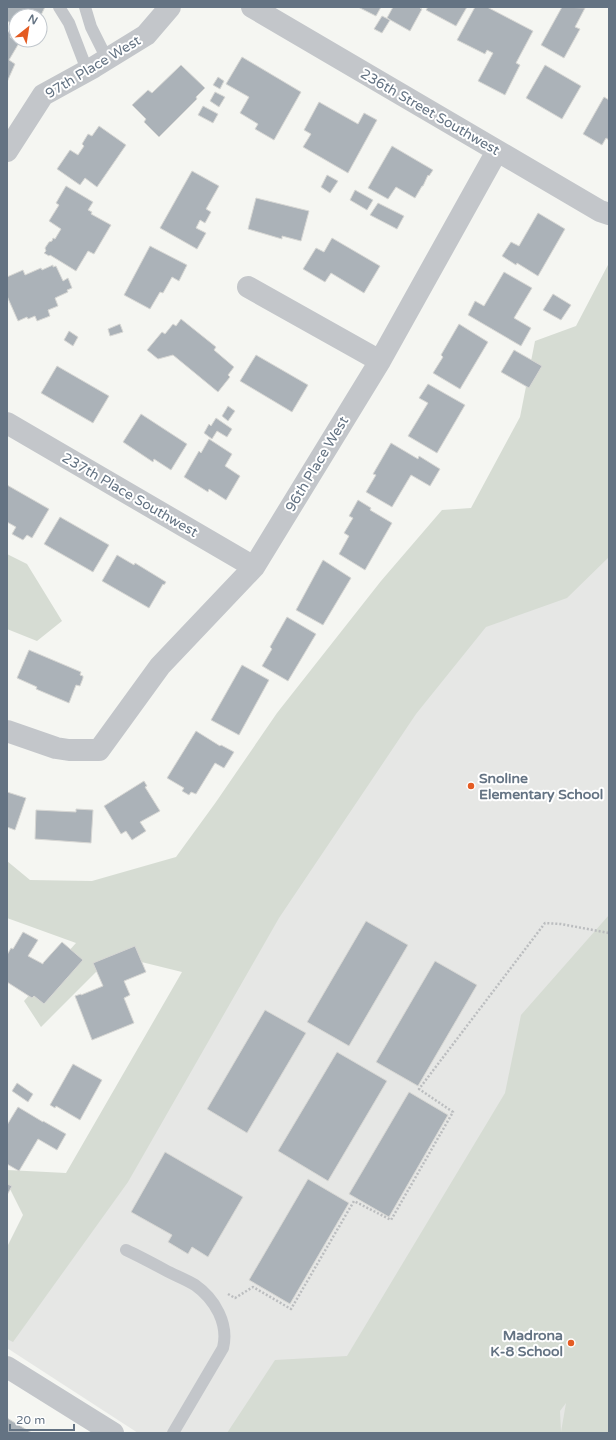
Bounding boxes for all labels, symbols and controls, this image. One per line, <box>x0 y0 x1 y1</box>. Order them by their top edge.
north arrow <box>8 8 48 48</box>
text: N <box>26 12 40 28</box>
street label: 97th Place West <box>42 32 144 102</box>
street label: 236th Street Southwest <box>357 65 503 159</box>
street label: 96th Place West <box>282 413 352 515</box>
street label: 237th Place Southwest <box>59 449 201 541</box>
place label: Snoline Elementary School <box>479 770 603 803</box>
marker: Snoline Elementary School <box>466 781 476 791</box>
place label: Madrona K-8 School <box>490 1327 563 1360</box>
marker: Madrona K-8 School <box>566 1338 576 1348</box>
scale bar <box>10 1406 74 1432</box>
text: 20 m <box>16 1413 45 1427</box>

